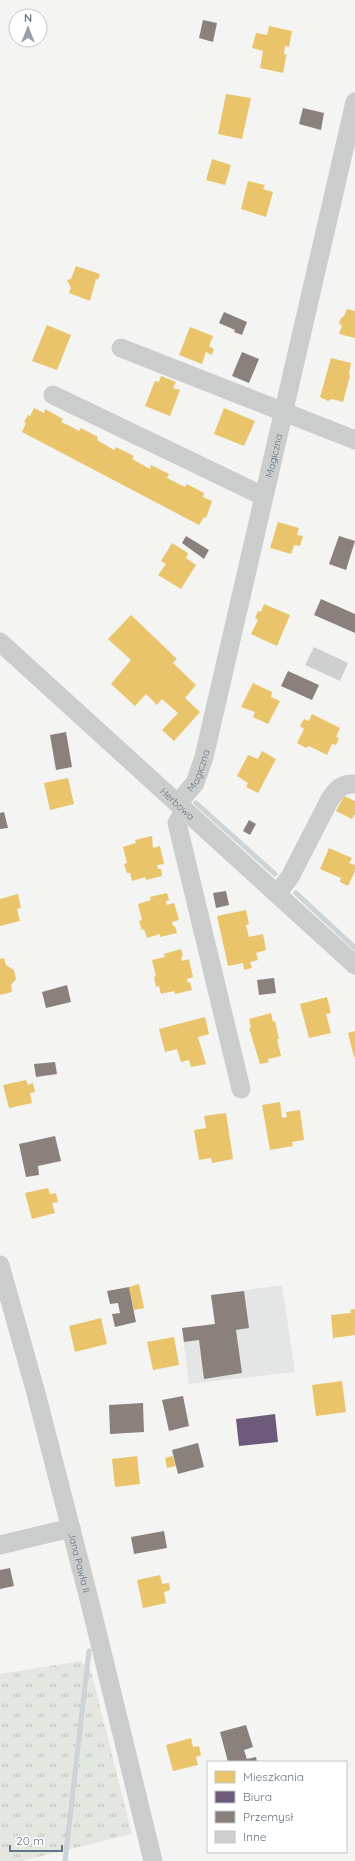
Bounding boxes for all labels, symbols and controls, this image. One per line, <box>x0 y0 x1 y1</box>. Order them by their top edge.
north arrow <box>8 8 48 48</box>
text: N <box>24 11 32 25</box>
street label: Magiczna <box>263 433 285 479</box>
street label: Magiczna <box>184 748 213 795</box>
street label: Herbowa <box>157 785 197 823</box>
street label: Jana Pawła II <box>65 1531 93 1594</box>
legend <box>207 1761 347 1853</box>
text: Mieszkania <box>243 1769 304 1784</box>
text: Biura <box>243 1789 272 1804</box>
text: Przemysł <box>243 1809 293 1824</box>
scale bar <box>10 1827 62 1853</box>
text: Inne <box>243 1829 267 1844</box>
text: 20 m <box>16 1833 44 1848</box>

